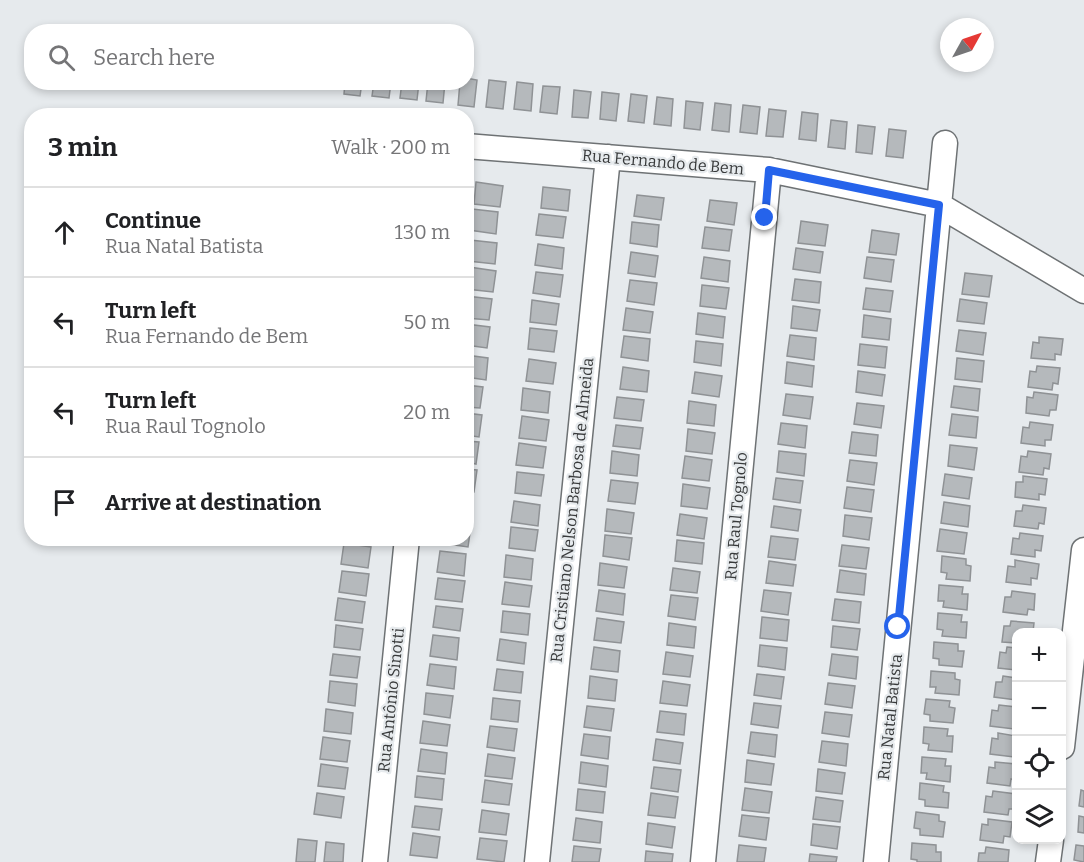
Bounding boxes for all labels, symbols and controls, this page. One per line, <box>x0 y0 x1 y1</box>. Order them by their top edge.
north arrow <box>940 18 994 72</box>
search box <box>24 24 474 90</box>
icon: search <box>45 41 78 74</box>
text: Search here <box>93 44 215 71</box>
text: 3 min <box>48 132 117 163</box>
text: Walk · 200 m <box>331 135 450 159</box>
street label: Rua Fernando de Bem <box>581 145 745 179</box>
route end <box>751 204 777 230</box>
text: Continue <box>105 207 201 234</box>
icon: ahead <box>48 216 81 249</box>
text: 130 m <box>395 220 450 244</box>
text: Rua Natal Batista <box>105 234 263 258</box>
text: Turn left <box>105 297 197 324</box>
icon: left <box>48 306 81 339</box>
text: 50 m <box>403 310 450 334</box>
text: Rua Fernando de Bem <box>105 324 308 348</box>
street label: Rua Cristiano Nelson Barbosa de Almeida <box>547 356 597 663</box>
text: Turn left <box>105 387 197 414</box>
icon: left <box>48 396 81 429</box>
text: 20 m <box>403 400 450 424</box>
text: Rua Raul Tognolo <box>105 414 266 438</box>
street label: Rua Raul Tognolo <box>721 451 751 581</box>
icon: arrive <box>48 486 81 519</box>
text: Arrive at destination <box>105 489 321 516</box>
route start <box>884 613 910 639</box>
street label: Rua Antônio Sinotti <box>374 627 408 773</box>
map controls <box>1012 628 1066 844</box>
button: + <box>1012 628 1066 682</box>
street label: Rua Natal Batista <box>874 653 906 781</box>
button: − <box>1012 682 1066 736</box>
button: locate <box>1012 736 1066 790</box>
button: layers <box>1012 790 1066 844</box>

